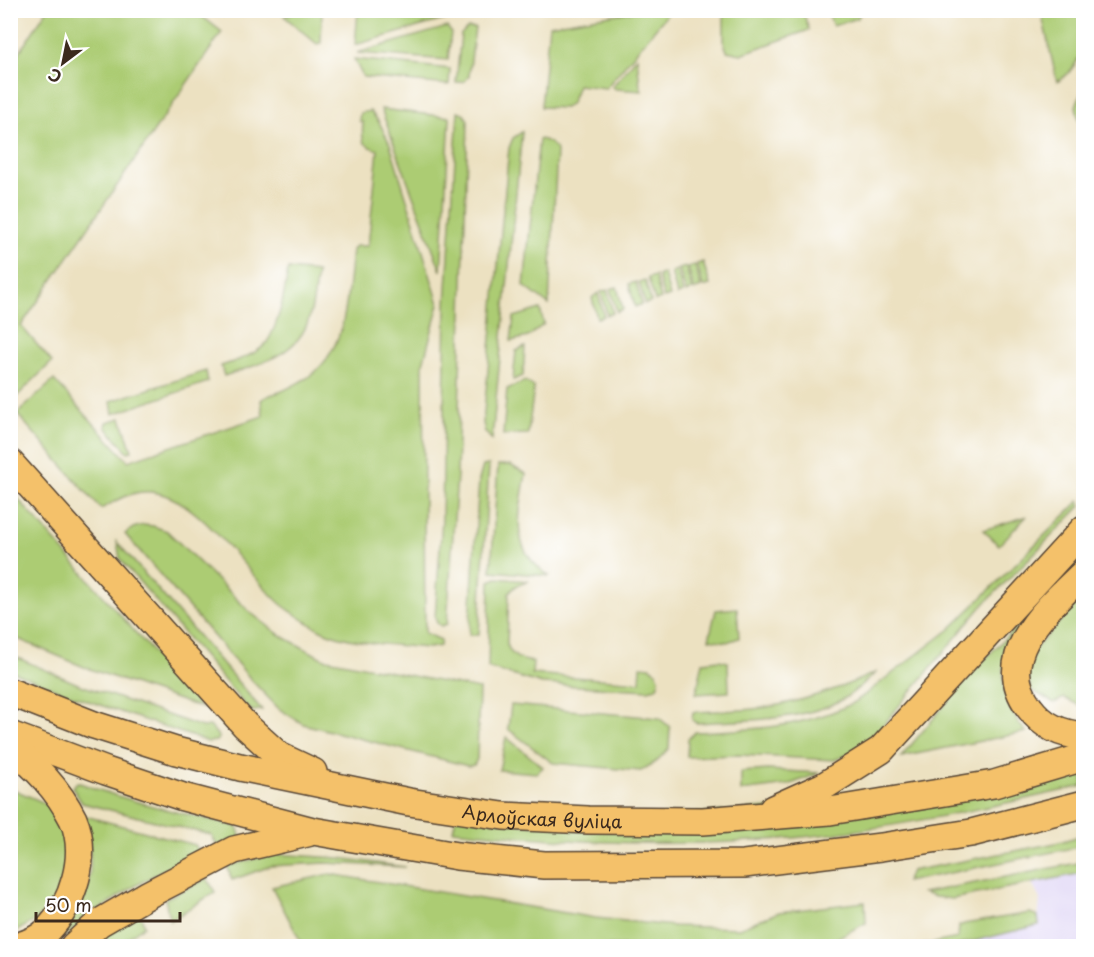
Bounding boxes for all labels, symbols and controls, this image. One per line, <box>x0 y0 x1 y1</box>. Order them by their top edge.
north arrow <box>33 33 93 93</box>
text: С <box>43 63 66 90</box>
street label: Арлоўская вуліца <box>460 797 622 834</box>
scale bar <box>36 885 180 923</box>
text: 50 m <box>45 891 92 918</box>

